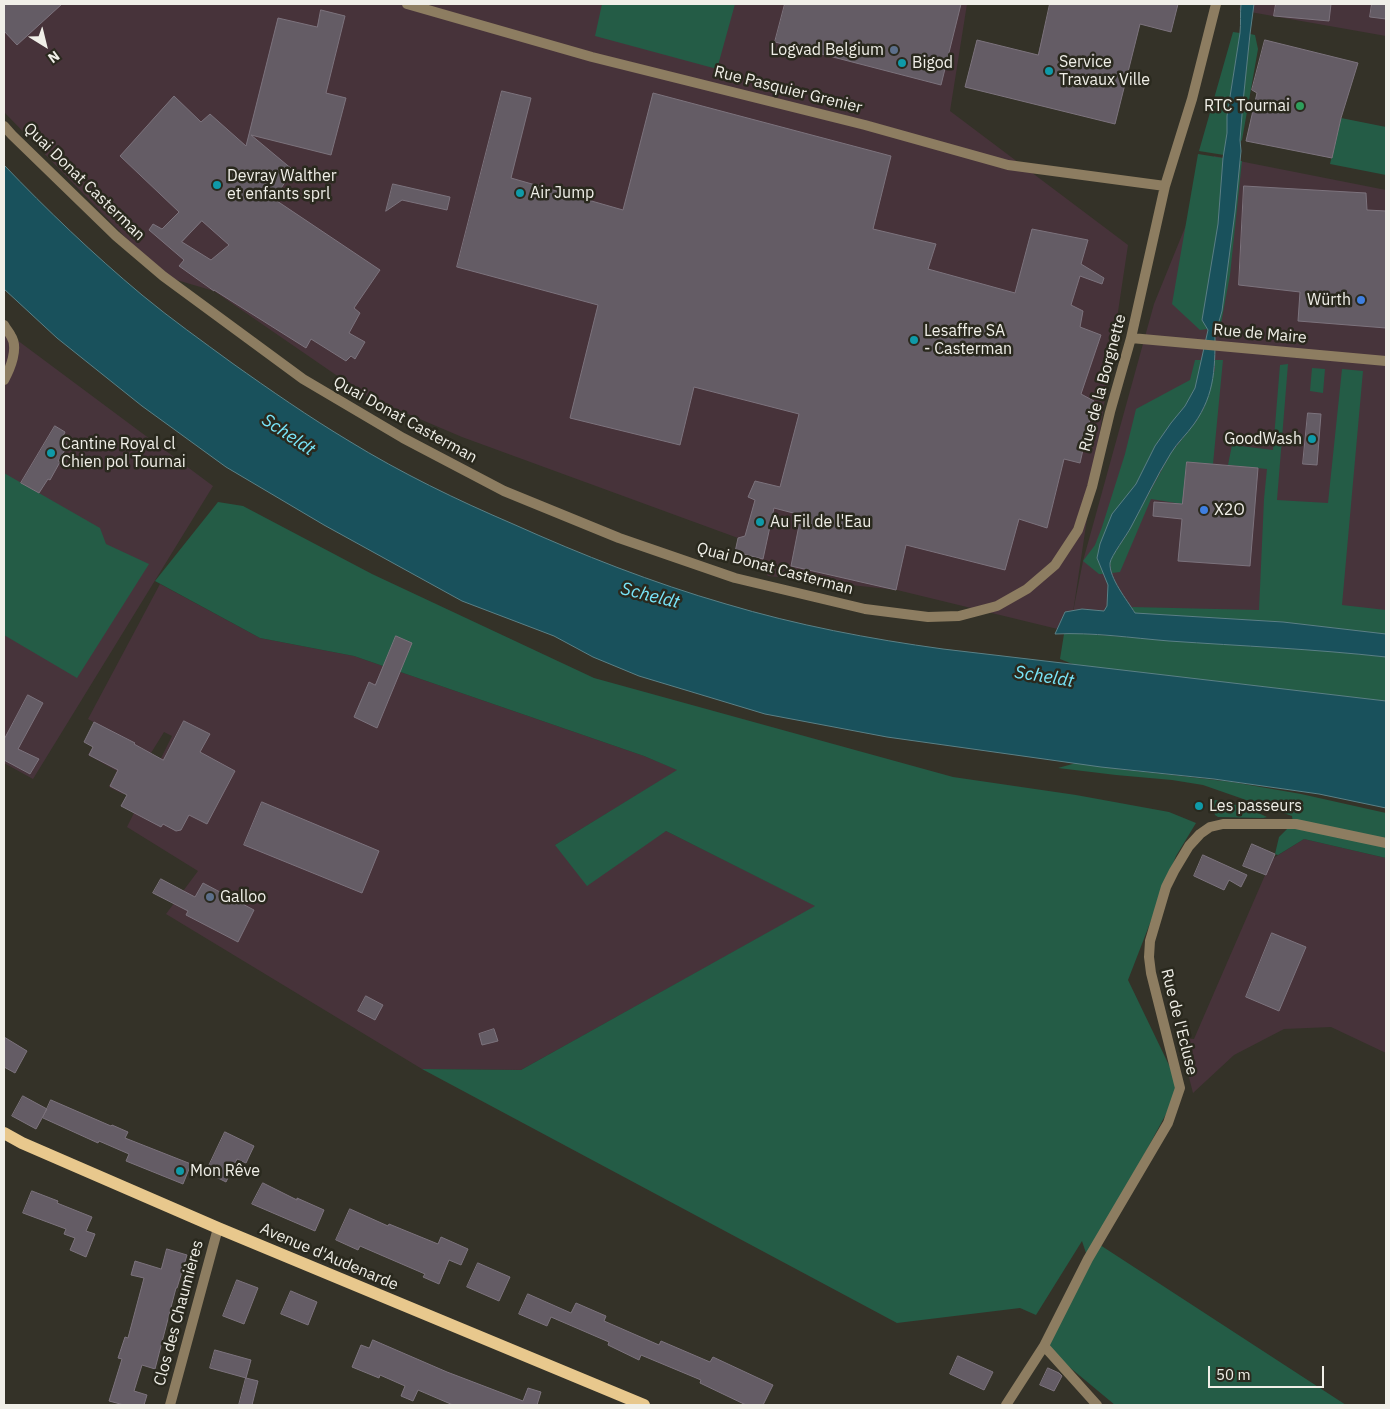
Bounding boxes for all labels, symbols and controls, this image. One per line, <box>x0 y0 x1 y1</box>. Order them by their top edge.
north arrow <box>20 20 70 70</box>
place label: Logvad Belgium <box>770 40 884 60</box>
marker: Logvad Belgium <box>888 44 900 56</box>
text: N <box>44 47 63 67</box>
place label: Service Travaux Ville <box>1059 52 1150 90</box>
place label: Bigod <box>912 53 953 73</box>
marker: Bigod <box>896 57 908 69</box>
street label: Rue Pasquier Grenier <box>712 62 864 118</box>
marker: Service Travaux Ville <box>1043 65 1055 77</box>
place label: RTC Tournai <box>1204 96 1290 116</box>
marker: RTC Tournai <box>1294 100 1306 112</box>
street label: Quai Donat Casterman <box>19 119 149 245</box>
place label: Devray Walther et enfants sprl <box>227 166 337 204</box>
marker: Devray Walther et enfants sprl <box>211 179 223 191</box>
place label: Air Jump <box>530 183 594 203</box>
marker: Air Jump <box>514 187 526 199</box>
place label: Würth <box>1307 290 1351 310</box>
marker: Würth <box>1355 294 1367 306</box>
street label: Rue de la Borgnette <box>1075 312 1131 454</box>
street label: Rue de Maire <box>1212 320 1308 348</box>
place label: Lesaffre SA - Casterman <box>924 321 1012 359</box>
marker: Lesaffre SA - Casterman <box>908 334 920 346</box>
street label: Quai Donat Casterman <box>330 372 480 468</box>
water label: Scheldt <box>257 409 319 461</box>
place label: GoodWash <box>1224 429 1302 449</box>
marker: GoodWash <box>1306 433 1318 445</box>
place label: Cantine Royal cl Chien pol Tournai <box>61 434 186 472</box>
marker: Cantine Royal cl Chien pol Tournai <box>45 447 57 459</box>
place label: X2O <box>1214 500 1245 520</box>
marker: X2O <box>1198 504 1210 516</box>
place label: Au Fil de l'Eau <box>770 512 871 532</box>
marker: Au Fil de l'Eau <box>754 516 766 528</box>
street label: Quai Donat Casterman <box>695 539 855 599</box>
water label: Scheldt <box>618 578 682 614</box>
water label: Scheldt <box>1013 662 1075 692</box>
place label: Les passeurs <box>1209 796 1302 816</box>
marker: Les passeurs <box>1193 800 1205 812</box>
place label: Galloo <box>220 887 266 907</box>
marker: Galloo <box>204 891 216 903</box>
street label: Rue de l'Ecluse <box>1156 967 1202 1077</box>
place label: Mon Rêve <box>190 1161 260 1181</box>
marker: Mon Rêve <box>174 1165 186 1177</box>
street label: Avenue d'Audenarde <box>257 1219 401 1295</box>
street label: Clos des Chaumières <box>150 1238 208 1388</box>
scale bar <box>1210 1356 1326 1388</box>
text: 50 m <box>1216 1365 1251 1384</box>

